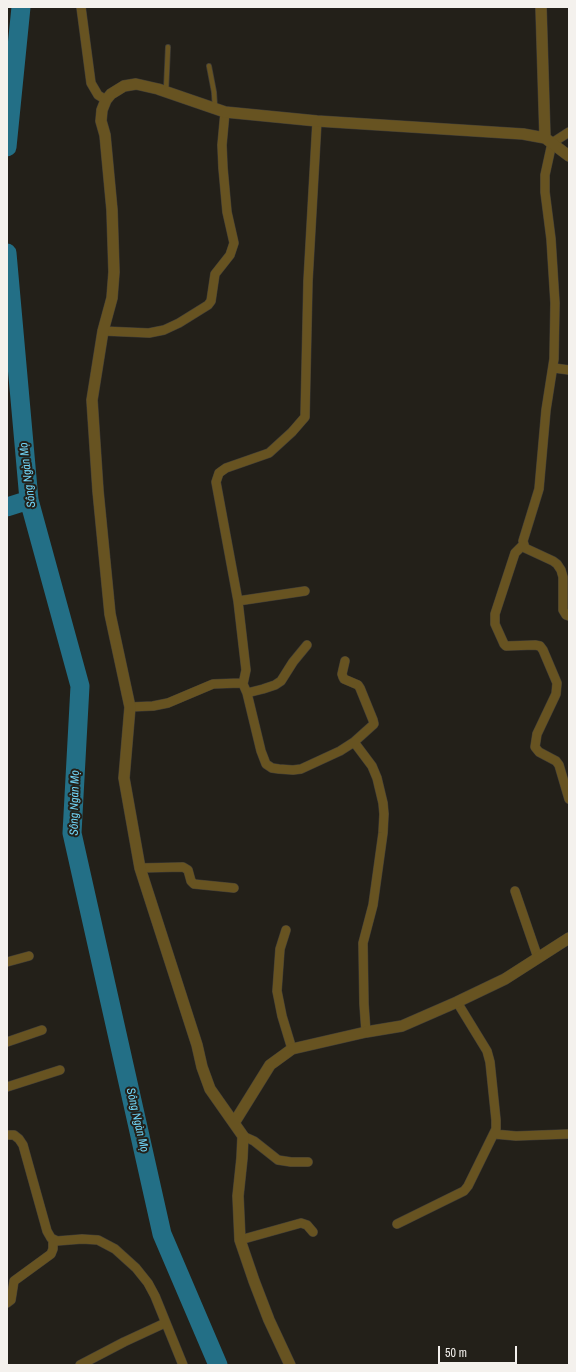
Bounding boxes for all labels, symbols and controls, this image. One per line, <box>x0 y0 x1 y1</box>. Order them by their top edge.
water label: Sông Ngàn Mọ <box>17 442 39 508</box>
water label: Sông Ngàn Mọ <box>67 770 83 836</box>
water label: Sông Ngàn Mọ <box>123 1086 151 1154</box>
scale bar <box>440 1338 519 1364</box>
text: 50 m <box>445 1345 467 1361</box>

